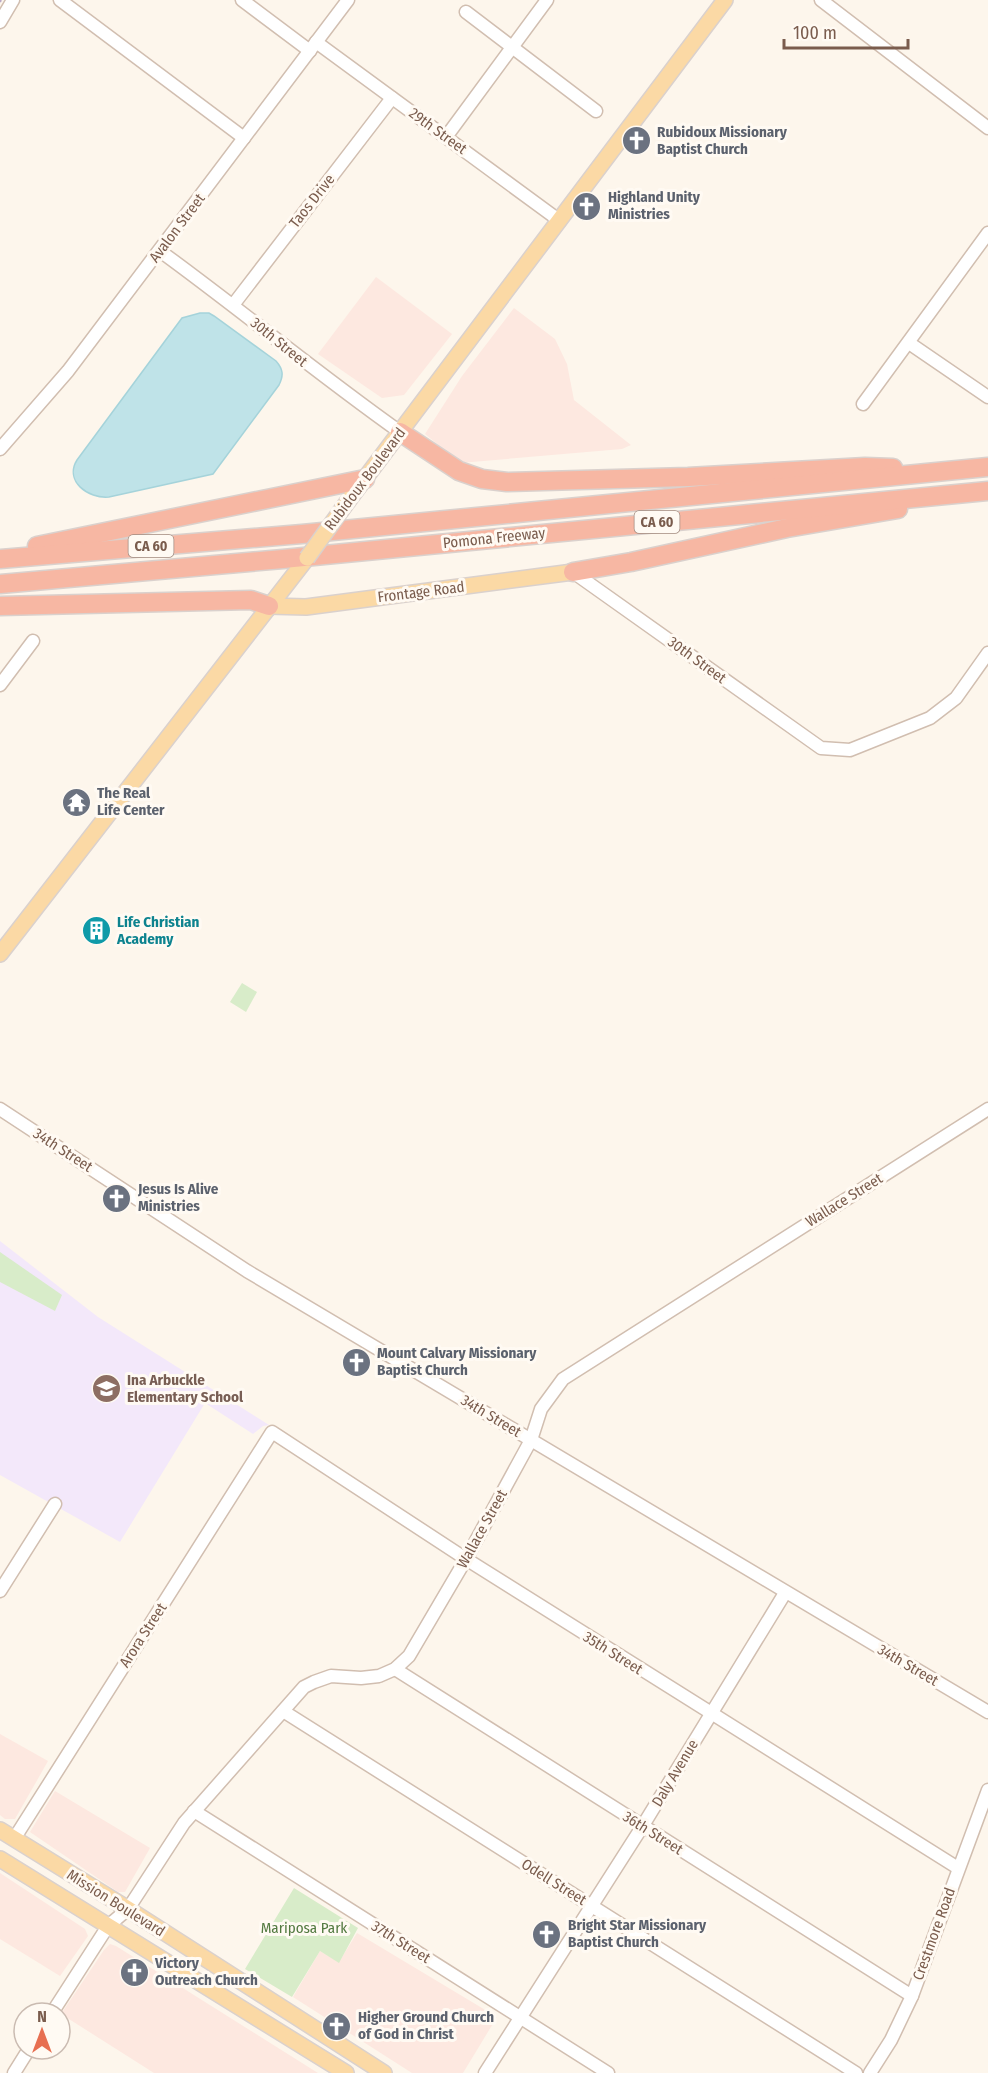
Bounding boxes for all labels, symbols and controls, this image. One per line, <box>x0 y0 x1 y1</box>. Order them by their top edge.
scale bar <box>784 12 908 50</box>
text: 100 m <box>793 22 837 44</box>
street label: 29th Street <box>406 104 470 158</box>
place label: Rubidoux Missionary Baptist Church <box>657 123 788 158</box>
church icon: Rubidoux Missionary Baptist Church <box>620 125 652 157</box>
street label: Taos Drive <box>285 171 339 231</box>
place label: Highland Unity Ministries <box>608 188 701 223</box>
street label: Avalon Street <box>145 190 209 266</box>
church icon: Highland Unity Ministries <box>571 190 603 222</box>
street label: 30th Street <box>247 314 311 370</box>
street label: Rubidoux Boulevard <box>321 424 409 534</box>
road number: CA 60 <box>634 511 680 533</box>
street label: Pomona Freeway <box>442 524 546 552</box>
road number: CA 60 <box>128 535 174 557</box>
street label: Frontage Road <box>376 578 466 606</box>
street label: 30th Street <box>664 633 730 687</box>
place label: The Real Life Center <box>97 784 165 819</box>
temple icon: The Real Life Center <box>60 786 92 818</box>
place label: Life Christian Academy <box>116 913 200 948</box>
building icon: Life Christian Academy <box>80 915 112 947</box>
street label: 34th Street <box>30 1124 96 1176</box>
street label: Wallace Street <box>802 1169 886 1231</box>
place label: Jesus Is Alive Ministries <box>137 1180 219 1215</box>
church icon: Jesus Is Alive Ministries <box>101 1182 133 1214</box>
place label: Mount Calvary Missionary Baptist Church <box>377 1344 537 1379</box>
church icon: Mount Calvary Missionary Baptist Church <box>340 1346 372 1378</box>
place label: Ina Arbuckle Elementary School <box>127 1371 244 1406</box>
school or university icon: Ina Arbuckle Elementary School <box>90 1373 122 1405</box>
street label: 34th Street <box>458 1391 525 1441</box>
street label: Wallace Street <box>453 1486 511 1571</box>
street label: Arora Street <box>116 1599 171 1671</box>
street label: 35th Street <box>580 1628 646 1678</box>
street label: 34th Street <box>874 1640 942 1690</box>
street label: Daly Avenue <box>648 1736 702 1810</box>
street label: 36th Street <box>620 1807 686 1859</box>
street label: Odell Street <box>518 1855 590 1909</box>
street label: Mission Boulevard <box>64 1866 168 1940</box>
street label: Crestmore Road <box>909 1885 959 1983</box>
place label: Bright Star Missionary Baptist Church <box>568 1916 707 1951</box>
street label: 37th Street <box>368 1917 434 1967</box>
church icon: Bright Star Missionary Baptist Church <box>531 1918 563 1950</box>
park label: Mariposa Park <box>261 1919 347 1937</box>
place label: Victory Outreach Church <box>154 1954 258 1989</box>
church icon: Victory Outreach Church <box>118 1956 150 1988</box>
north arrow <box>12 2001 72 2061</box>
text: N <box>37 2007 47 2026</box>
place label: Higher Ground Church of God in Christ <box>358 2008 494 2043</box>
church icon: Higher Ground Church of God in Christ <box>321 2010 353 2042</box>

